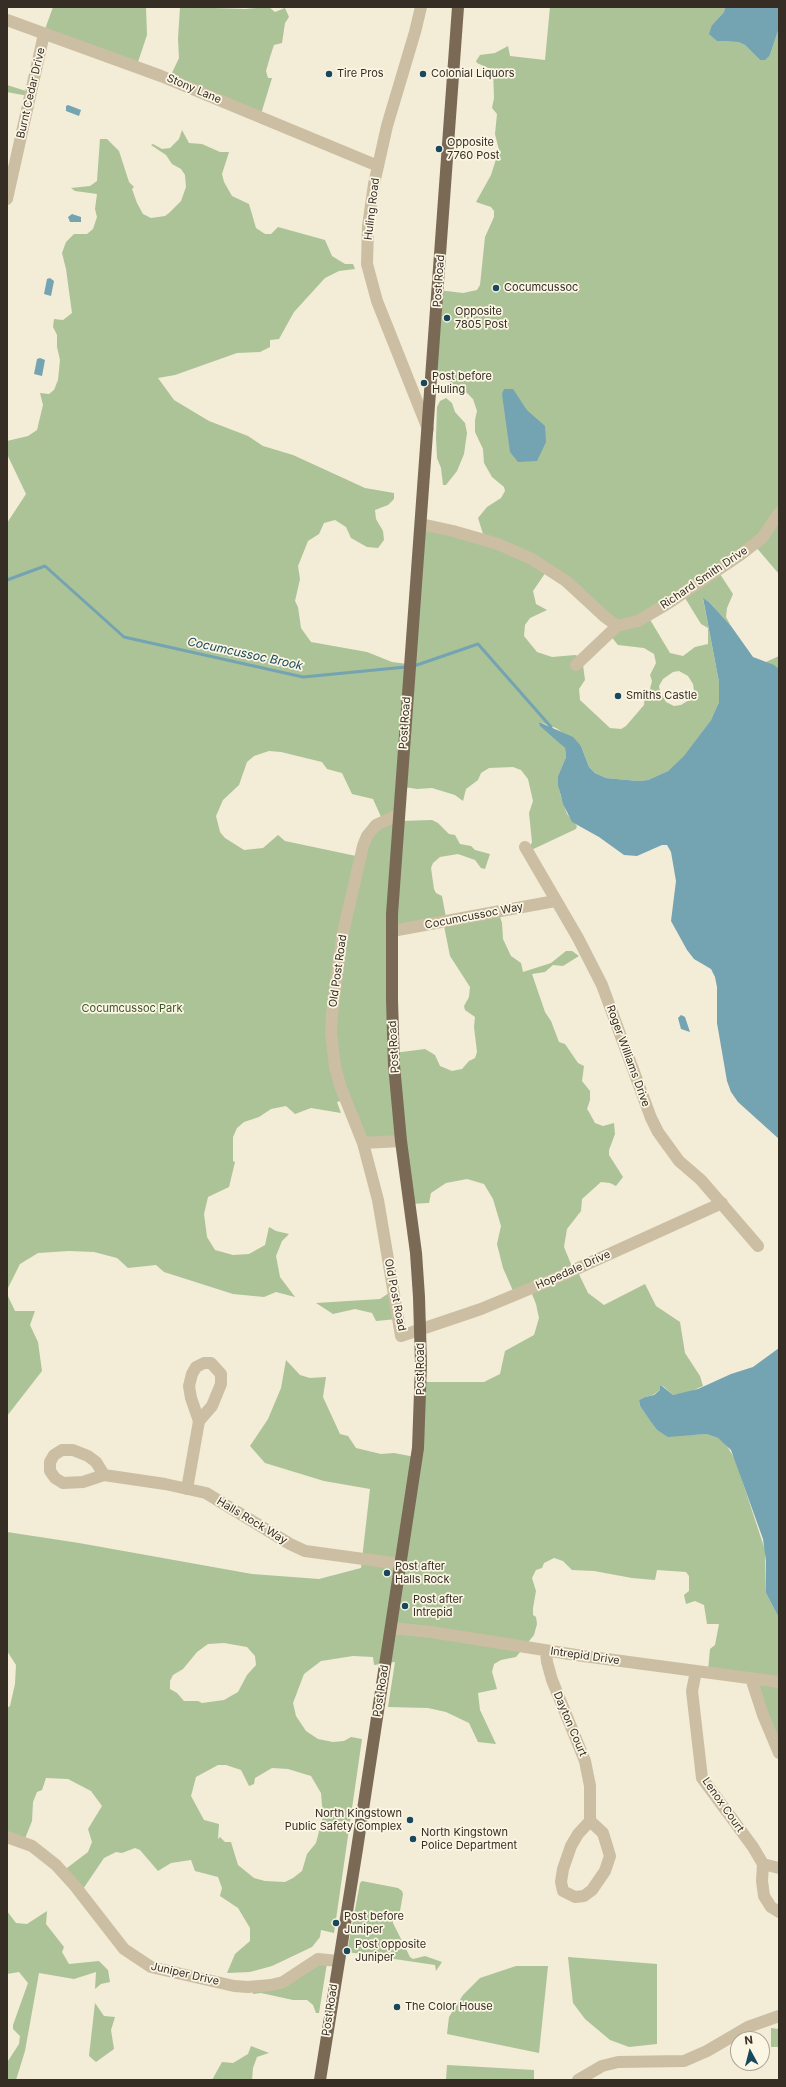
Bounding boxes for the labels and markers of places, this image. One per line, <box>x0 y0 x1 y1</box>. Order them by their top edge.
place label: Tire Pros <box>337 67 384 81</box>
place label: Colonial Liquors <box>431 67 515 81</box>
marker: Tire Pros <box>324 69 334 79</box>
marker: Colonial Liquors <box>418 69 428 79</box>
place label: Opposite 7760 Post <box>447 136 499 162</box>
marker: Opposite 7760 Post <box>434 144 444 154</box>
place label: Cocumcussoc <box>504 281 578 295</box>
marker: Cocumcussoc <box>491 283 501 293</box>
place label: Opposite 7805 Post <box>455 305 508 331</box>
marker: Opposite 7805 Post <box>442 313 452 323</box>
place label: Post before Huling <box>432 370 492 396</box>
marker: Post before Huling <box>419 378 429 388</box>
place label: Smiths Castle <box>626 689 697 703</box>
marker: Smiths Castle <box>613 691 623 701</box>
place label: Post after Halls Rock <box>395 1560 449 1586</box>
marker: Post after Halls Rock <box>382 1568 392 1578</box>
place label: Post after Intrepid <box>413 1593 463 1619</box>
marker: Post after Intrepid <box>400 1601 410 1611</box>
place label: North Kingstown Public Safety Complex <box>285 1807 402 1833</box>
marker: North Kingstown Public Safety Complex <box>405 1815 415 1825</box>
place label: North Kingstown Police Department <box>421 1826 517 1852</box>
marker: North Kingstown Police Department <box>408 1834 418 1844</box>
place label: Post before Juniper <box>344 1910 404 1936</box>
marker: Post before Juniper <box>331 1918 341 1928</box>
place label: Post opposite Juniper <box>355 1938 426 1964</box>
marker: Post opposite Juniper <box>342 1946 352 1956</box>
place label: The Color House <box>405 2000 493 2014</box>
marker: The Color House <box>392 2002 402 2012</box>

